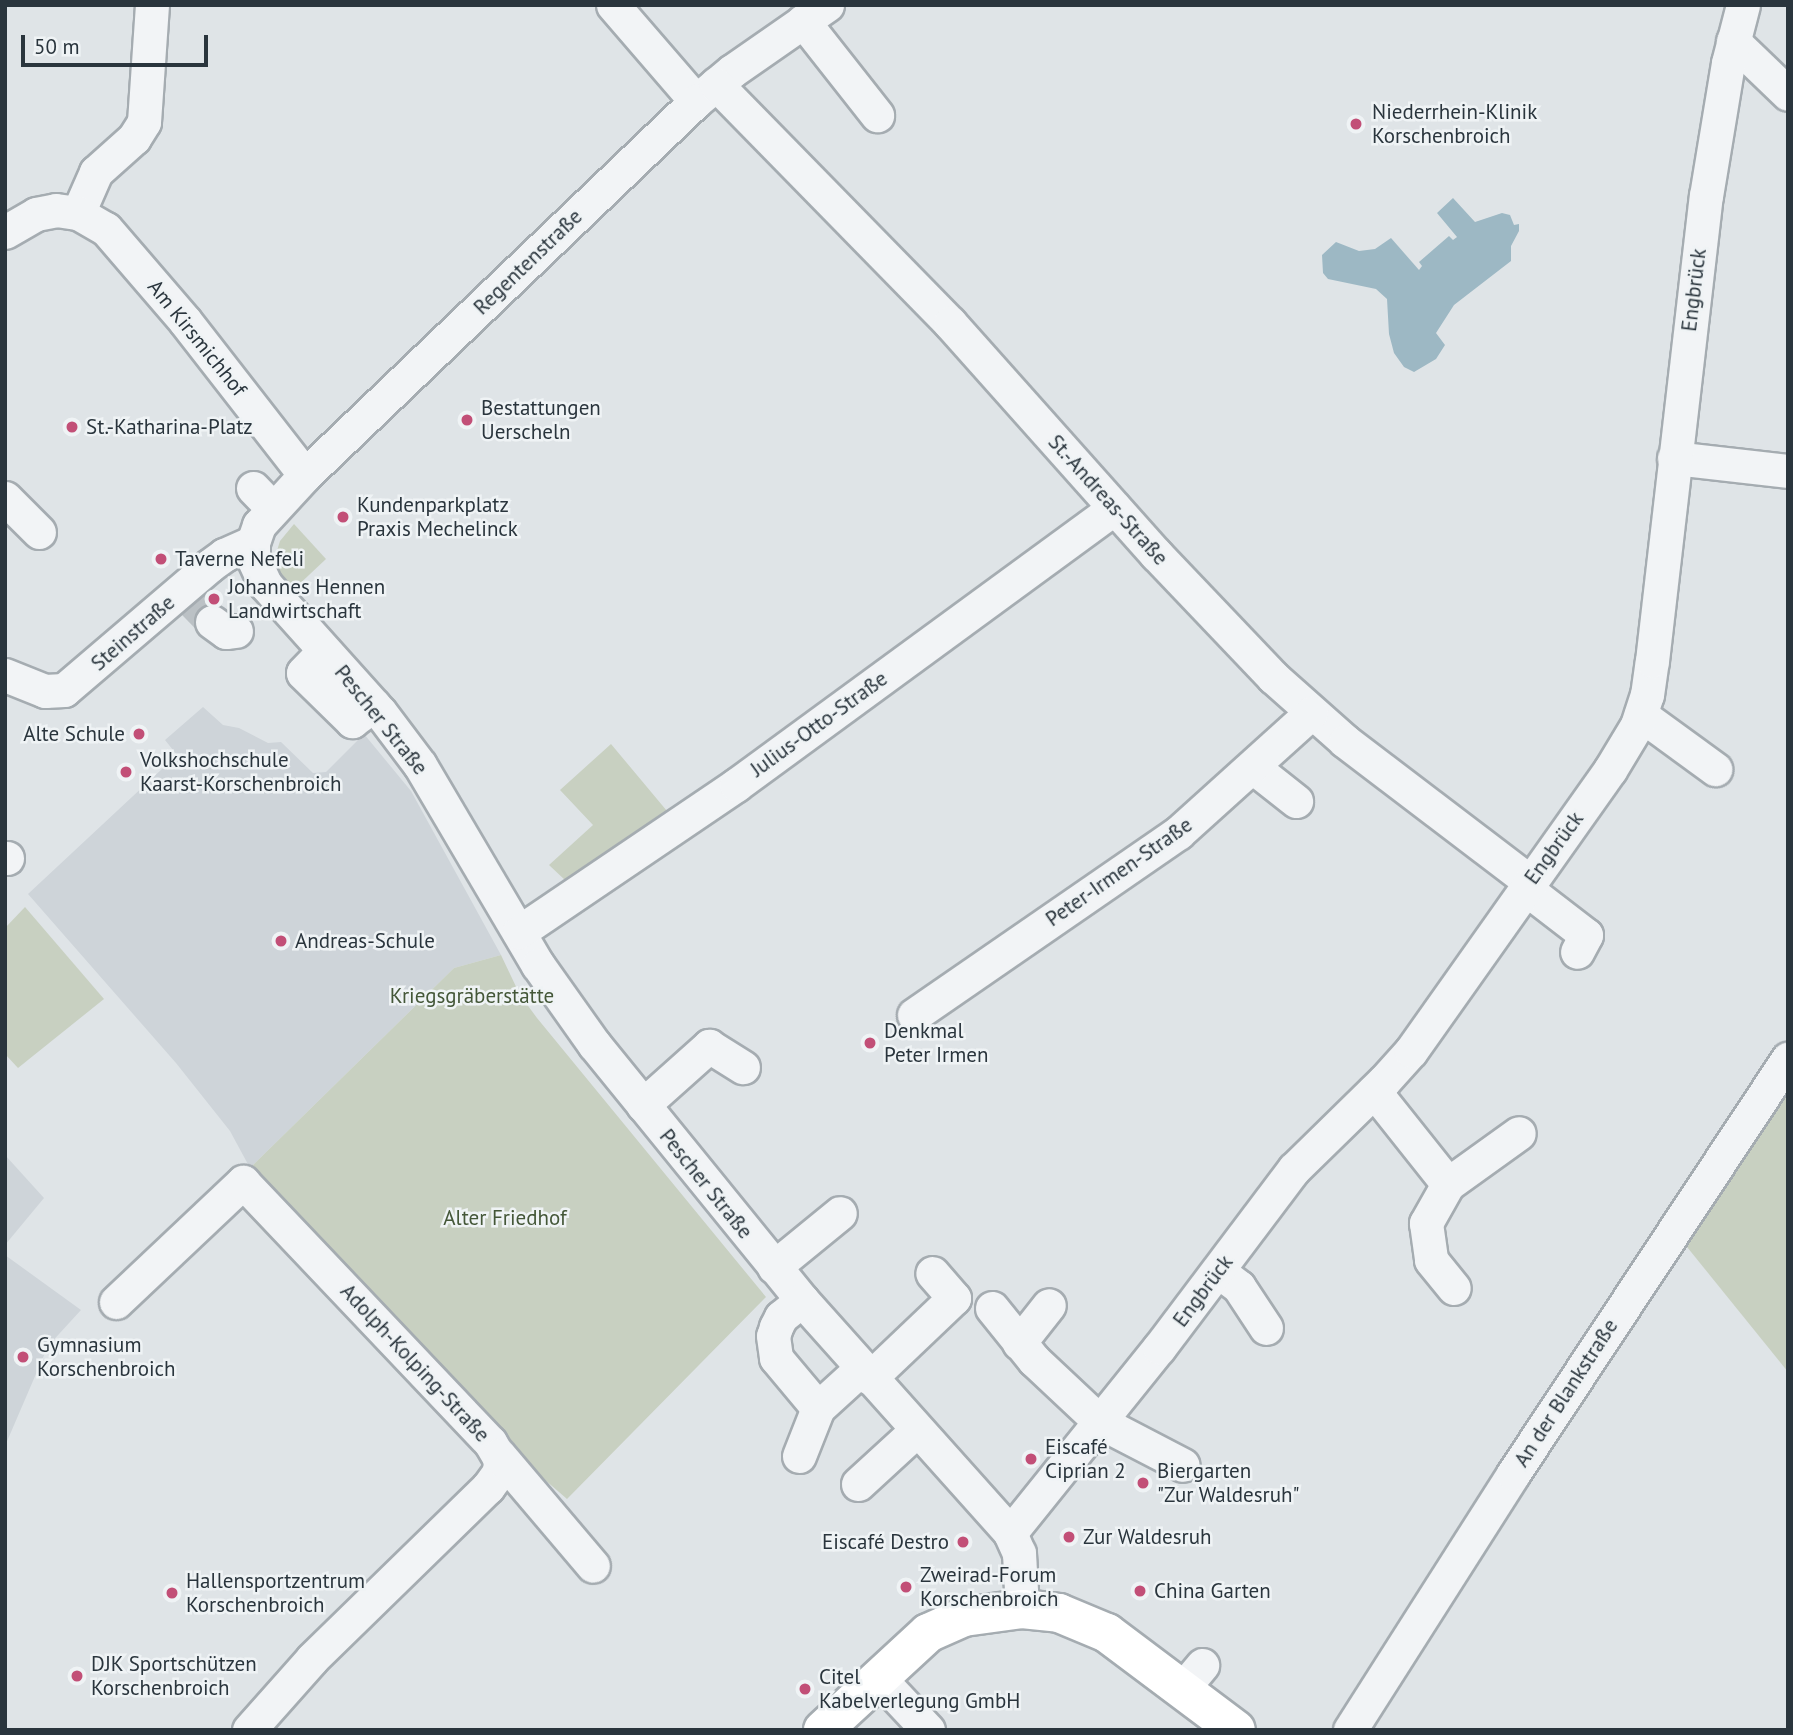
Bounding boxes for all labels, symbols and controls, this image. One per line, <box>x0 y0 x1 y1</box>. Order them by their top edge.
scale bar <box>24 21 212 65</box>
text: 50 m <box>34 33 80 60</box>
place label: Niederrhein-Klinik Korschenbroich <box>1372 99 1537 149</box>
marker: Niederrhein-Klinik Korschenbroich <box>1346 114 1366 134</box>
street label: Regentenstraße <box>469 204 587 320</box>
street label: Engbrück <box>1676 247 1712 333</box>
street label: Am Kirsmichhof <box>142 275 252 401</box>
place label: Bestattungen Uerscheln <box>481 395 601 445</box>
marker: Bestattungen Uerscheln <box>459 412 475 428</box>
place label: St.-Katharina-Platz <box>86 414 253 440</box>
marker: St.-Katharina-Platz <box>64 419 80 435</box>
street label: St.-Andreas-Straße <box>1043 430 1173 570</box>
place label: Kundenparkplatz Praxis Mechelinck <box>357 492 518 542</box>
marker: Kundenparkplatz Praxis Mechelinck <box>335 509 351 525</box>
place label: Taverne Nefeli <box>175 546 304 572</box>
marker: Taverne Nefeli <box>153 551 169 567</box>
place label: Johannes Hennen Landwirtschaft <box>228 574 385 624</box>
street label: Steinstraße <box>86 590 180 676</box>
marker: Johannes Hennen Landwirtschaft <box>206 591 222 607</box>
street label: Pescher Straße <box>329 660 433 780</box>
street label: Julius-Otto-Straße <box>746 666 892 782</box>
place label: Alte Schule <box>23 721 125 747</box>
marker: Alte Schule <box>131 726 147 742</box>
place label: Volkshochschule Kaarst-Korschenbroich <box>140 747 342 797</box>
marker: Volkshochschule Kaarst-Korschenbroich <box>118 764 134 780</box>
street label: Engbrück <box>1519 807 1589 889</box>
street label: Peter-Irmen-Straße <box>1041 812 1197 932</box>
place label: Andreas-Schule <box>295 928 435 954</box>
marker: Andreas-Schule <box>273 933 289 949</box>
park label: Kriegsgräberstätte <box>390 983 554 1009</box>
place label: Denkmal Peter Irmen <box>884 1018 988 1068</box>
marker: Denkmal Peter Irmen <box>862 1035 878 1051</box>
street label: Pescher Straße <box>654 1124 758 1244</box>
park label: Alter Friedhof <box>443 1205 567 1231</box>
street label: Engbrück <box>1168 1250 1238 1332</box>
street label: Adolph-Kolping-Straße <box>335 1279 495 1447</box>
street label: An der Blankstraße <box>1509 1314 1623 1472</box>
place label: Gymnasium Korschenbroich <box>37 1332 175 1382</box>
marker: Gymnasium Korschenbroich <box>15 1349 31 1365</box>
place label: Eiscafé Ciprian 2 <box>1045 1434 1126 1484</box>
marker: Eiscafé Ciprian 2 <box>1023 1451 1039 1467</box>
place label: Biergarten "Zur Waldesruh" <box>1157 1458 1300 1508</box>
marker: Biergarten "Zur Waldesruh" <box>1135 1475 1151 1491</box>
place label: Zur Waldesruh <box>1083 1524 1212 1550</box>
place label: Eiscafé Destro <box>822 1529 949 1555</box>
marker: Zur Waldesruh <box>1061 1529 1077 1545</box>
marker: Eiscafé Destro <box>955 1534 971 1550</box>
place label: Zweirad-Forum Korschenbroich <box>920 1562 1058 1612</box>
place label: Hallensportzentrum Korschenbroich <box>186 1568 365 1618</box>
place label: China Garten <box>1154 1578 1271 1604</box>
marker: Zweirad-Forum Korschenbroich <box>898 1579 914 1595</box>
marker: China Garten <box>1132 1583 1148 1599</box>
marker: Hallensportzentrum Korschenbroich <box>164 1585 180 1601</box>
place label: DJK Sportschützen Korschenbroich <box>91 1651 257 1701</box>
place label: Citel Kabelverlegung GmbH <box>819 1664 1020 1714</box>
marker: DJK Sportschützen Korschenbroich <box>69 1668 85 1684</box>
marker: Citel Kabelverlegung GmbH <box>797 1681 813 1697</box>

